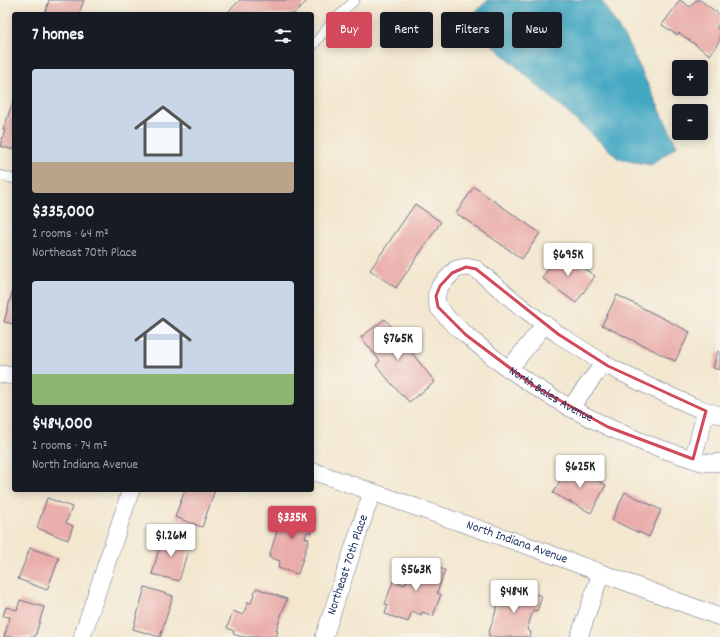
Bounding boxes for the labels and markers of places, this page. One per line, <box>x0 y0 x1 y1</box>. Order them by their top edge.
pin: $695K <box>540 243 596 277</box>
pin: $765K <box>370 327 426 361</box>
pin: $625K <box>552 455 608 489</box>
pin: $335K <box>264 506 320 540</box>
pin: $1.26M <box>138 524 204 558</box>
pin: $563K <box>388 558 444 592</box>
pin: $484K <box>486 580 542 614</box>

